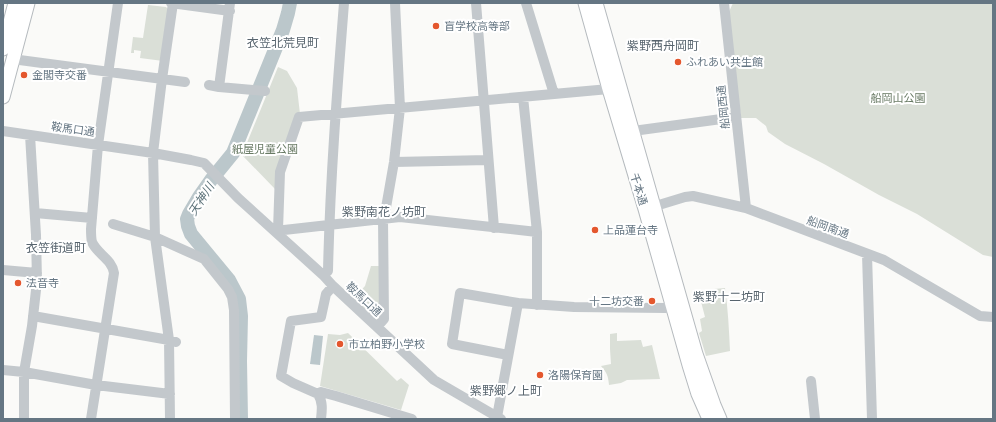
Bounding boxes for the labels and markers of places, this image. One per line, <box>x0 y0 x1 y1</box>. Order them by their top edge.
place label: 盲学校高等部 <box>444 19 510 33</box>
marker: 盲学校高等部 <box>431 21 441 31</box>
place label: ふれあい共生館 <box>686 55 763 69</box>
marker: ふれあい共生館 <box>673 57 683 67</box>
place label: 金閣寺交番 <box>32 68 87 82</box>
marker: 金閣寺交番 <box>19 70 29 80</box>
place label: 上品蓮台寺 <box>603 223 658 237</box>
marker: 上品蓮台寺 <box>590 225 600 235</box>
place label: 法音寺 <box>26 276 59 290</box>
marker: 法音寺 <box>13 278 23 288</box>
place label: 十二坊交番 <box>589 294 644 308</box>
marker: 十二坊交番 <box>647 296 657 306</box>
place label: 市立柏野小学校 <box>348 337 425 351</box>
marker: 市立柏野小学校 <box>335 339 345 349</box>
place label: 洛陽保育園 <box>548 368 603 382</box>
marker: 洛陽保育園 <box>535 370 545 380</box>

